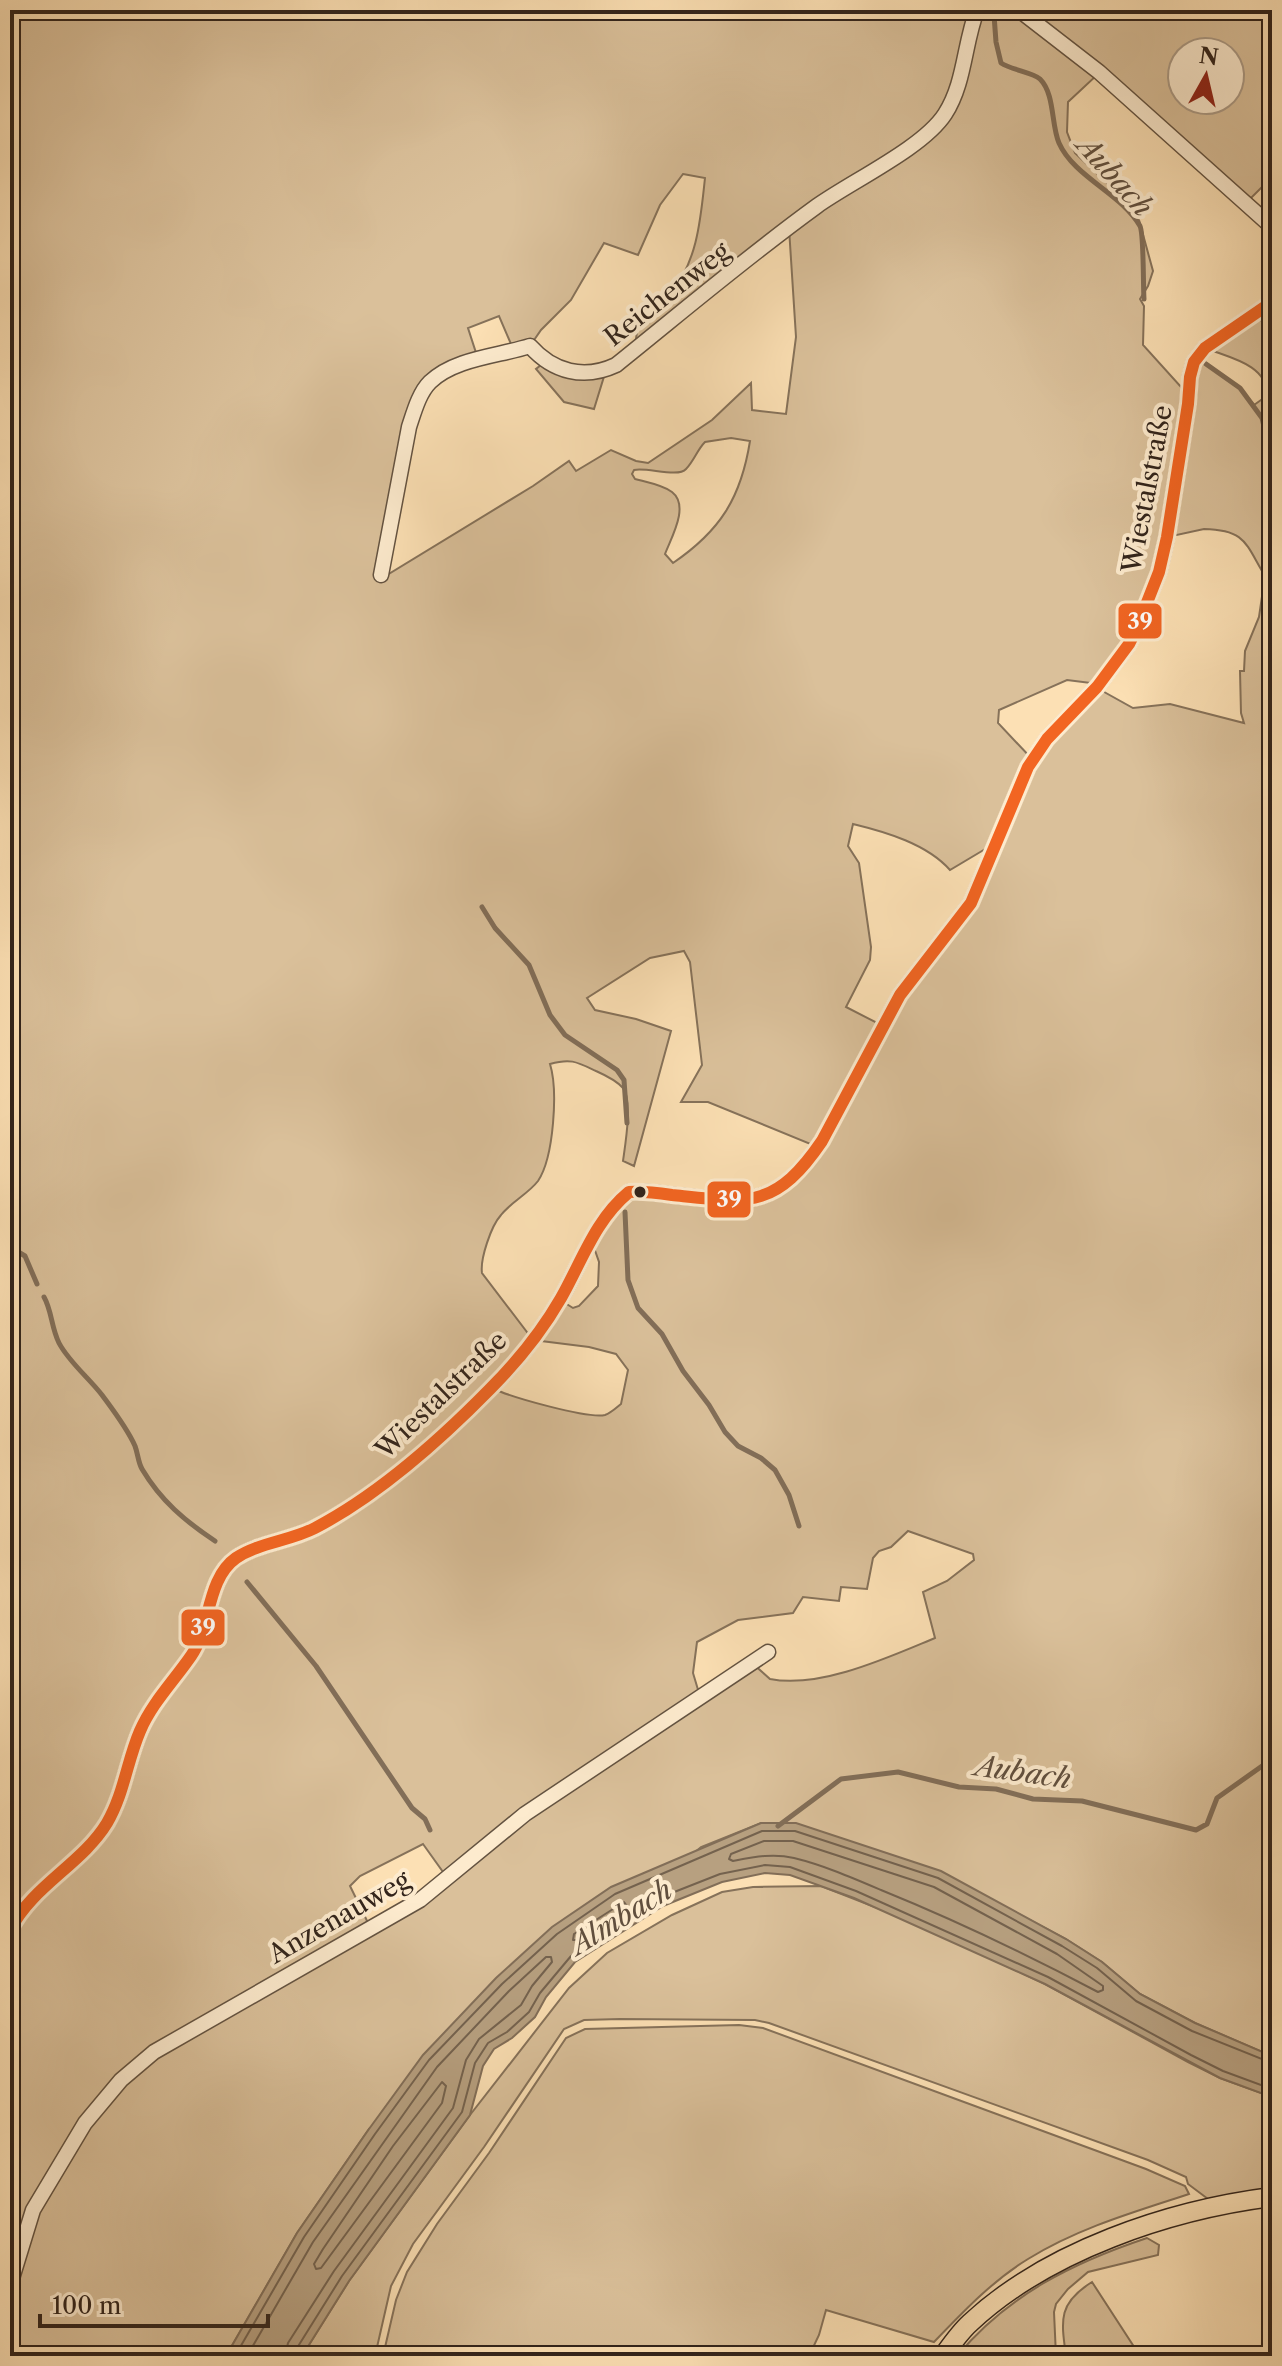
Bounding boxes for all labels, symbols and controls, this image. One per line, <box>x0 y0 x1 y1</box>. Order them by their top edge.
north arrow <box>1166 36 1246 116</box>
text: N <box>1197 42 1220 71</box>
water label: Aubach <box>1067 126 1160 223</box>
street label: Reichenweg <box>598 235 736 353</box>
street label: Wiestalstraße <box>1115 402 1179 577</box>
line badge: 39 <box>1117 602 1163 640</box>
text: 39 <box>1127 608 1153 635</box>
line badge: 39 <box>706 1180 752 1219</box>
unlabelled marker <box>632 1184 648 1200</box>
text: 39 <box>716 1186 742 1213</box>
street label: Wiestalstraße <box>368 1324 513 1466</box>
line badge: 39 <box>180 1608 226 1647</box>
text: 39 <box>190 1614 216 1641</box>
water label: Aubach <box>969 1748 1073 1796</box>
street label: Anzenauweg <box>262 1863 416 1971</box>
water label: Almbach <box>560 1872 678 1964</box>
scale bar <box>40 2278 268 2328</box>
text: 100 m <box>52 2291 121 2320</box>

